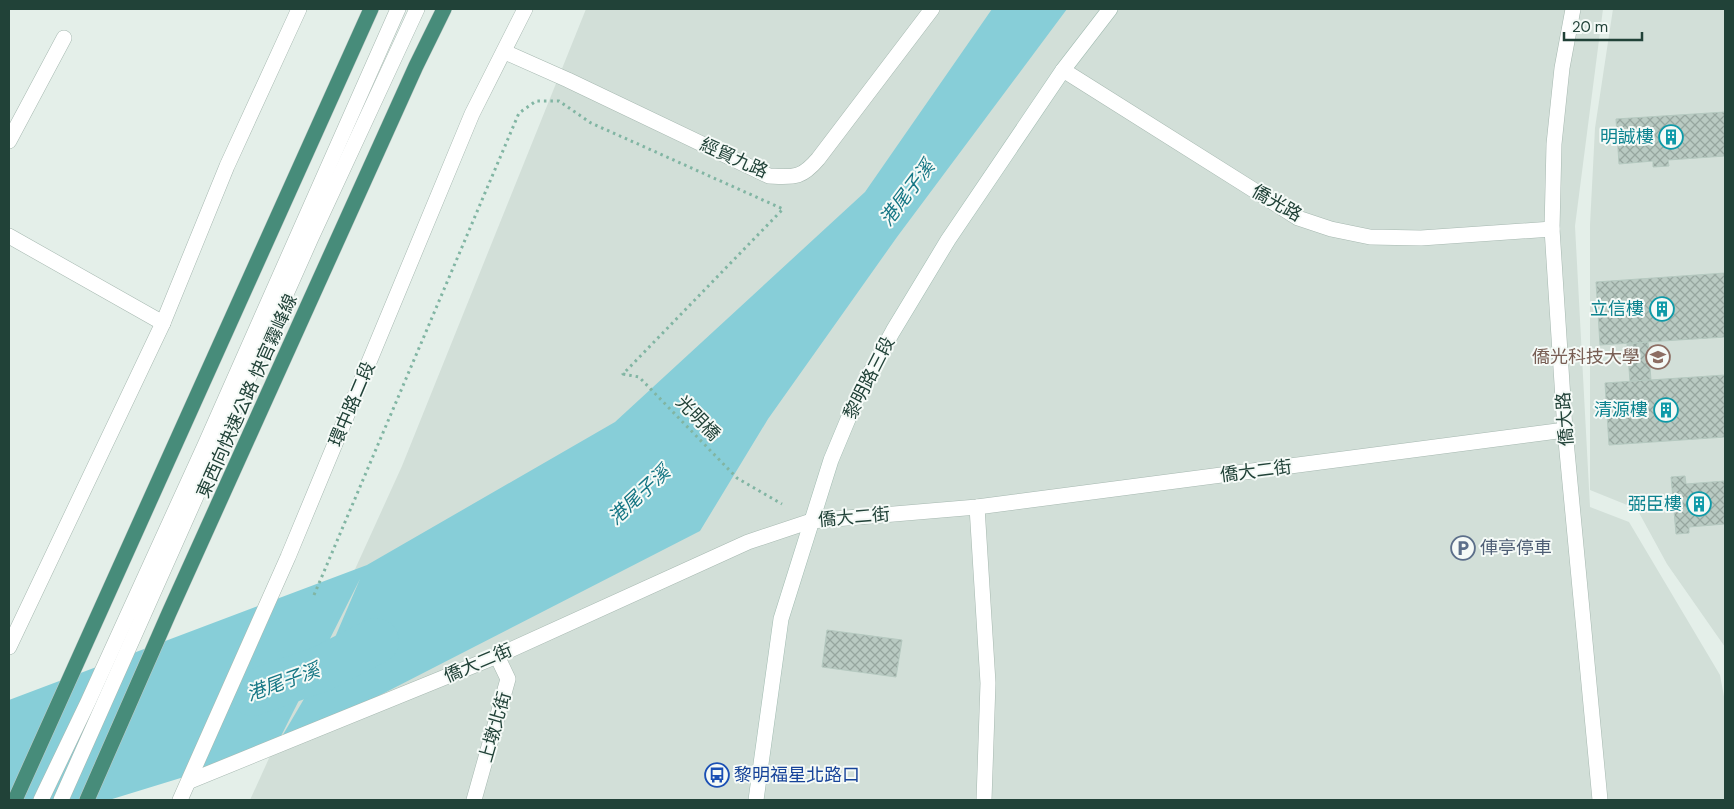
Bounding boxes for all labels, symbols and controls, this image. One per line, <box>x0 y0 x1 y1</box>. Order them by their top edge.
scale bar <box>1564 10 1642 42</box>
text: 20 m <box>1572 17 1608 37</box>
building icon: 明誠樓 <box>1658 124 1684 150</box>
place label: 明誠樓 <box>1600 125 1654 149</box>
street label: 經貿九路 <box>696 132 772 184</box>
water label: 港尾子溪 <box>874 153 942 231</box>
street label: 僑光路 <box>1248 179 1306 227</box>
street label: 東西向快速公路 快官霧峰線 <box>191 290 303 502</box>
building icon: 立信樓 <box>1649 296 1675 322</box>
place label: 立信樓 <box>1590 297 1644 321</box>
street label: 黎明路三段 <box>838 332 900 424</box>
school or university icon: 僑光科技大學 <box>1645 344 1671 370</box>
place label: 僑光科技大學 <box>1532 345 1640 369</box>
street label: 環中路二段 <box>323 358 381 450</box>
street label: 光明橋 <box>671 390 725 446</box>
street label: 僑大路 <box>1551 391 1579 447</box>
building icon: 清源樓 <box>1653 397 1679 423</box>
place label: 清源樓 <box>1594 398 1648 422</box>
street label: 僑大二街 <box>1219 455 1293 487</box>
water label: 港尾子溪 <box>603 458 678 530</box>
building icon: 弼臣樓 <box>1686 491 1712 517</box>
place label: 弼臣樓 <box>1628 492 1682 516</box>
street label: 僑大二街 <box>817 502 891 532</box>
parking icon: 俥亭停車 <box>1450 535 1476 561</box>
place label: 俥亭停車 <box>1480 536 1552 560</box>
street label: 僑大二街 <box>440 638 516 688</box>
water label: 港尾子溪 <box>243 656 326 707</box>
street label: 上墩北街 <box>474 689 516 765</box>
bus stop icon: 黎明福星北路口 <box>704 762 730 788</box>
place label: 黎明福星北路口 <box>734 763 860 787</box>

